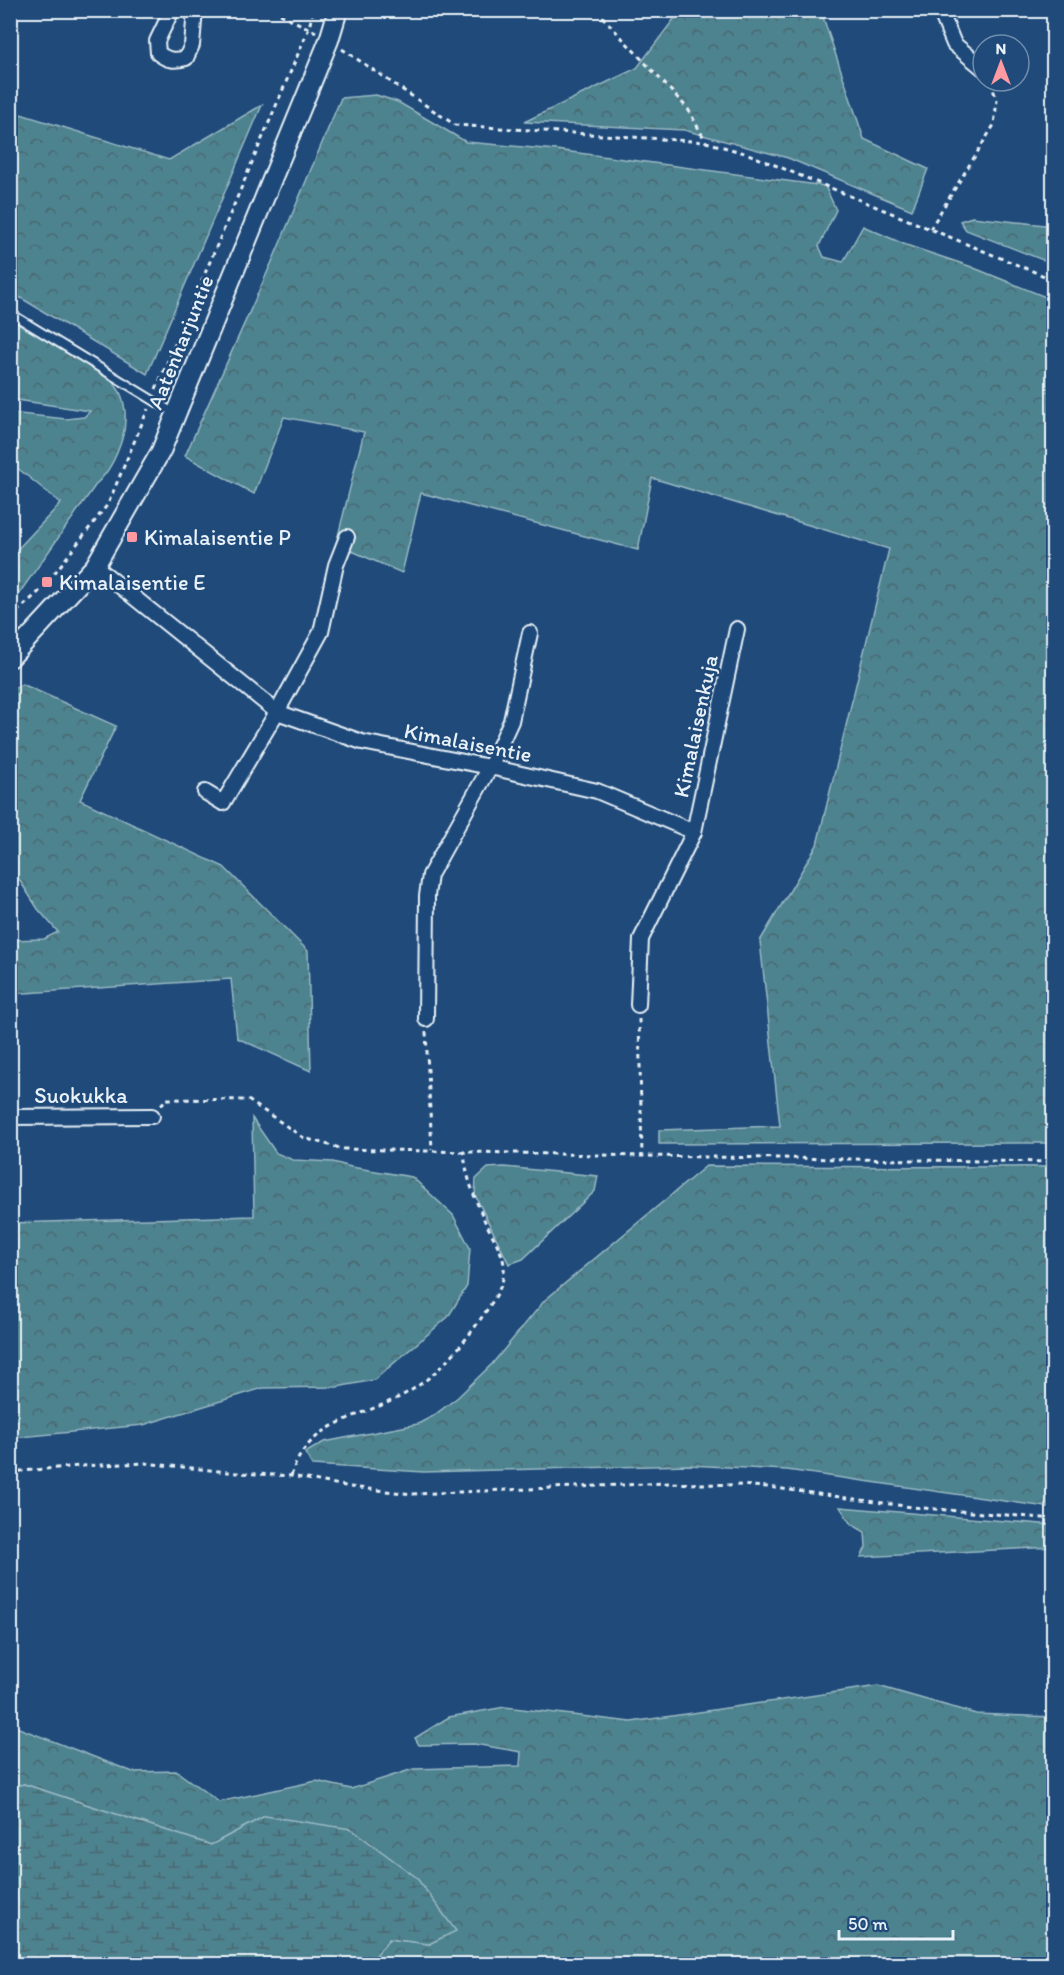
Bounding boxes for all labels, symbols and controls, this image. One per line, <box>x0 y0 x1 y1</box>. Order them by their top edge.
north arrow <box>971 33 1031 93</box>
text: N <box>996 39 1006 58</box>
street label: Aatenharjuntie <box>141 271 220 413</box>
place label: Kimalaisentie P <box>144 524 291 551</box>
marker: Kimalaisentie P <box>125 530 139 544</box>
place label: Kimalaisentie E <box>59 569 205 596</box>
marker: Kimalaisentie E <box>40 575 54 589</box>
street label: Kimalaisenkuja <box>667 652 724 800</box>
street label: Kimalaisentie <box>402 717 534 768</box>
street label: Suokukka <box>34 1082 128 1109</box>
scale bar <box>839 1903 953 1941</box>
text: 50 m <box>848 1913 888 1935</box>

